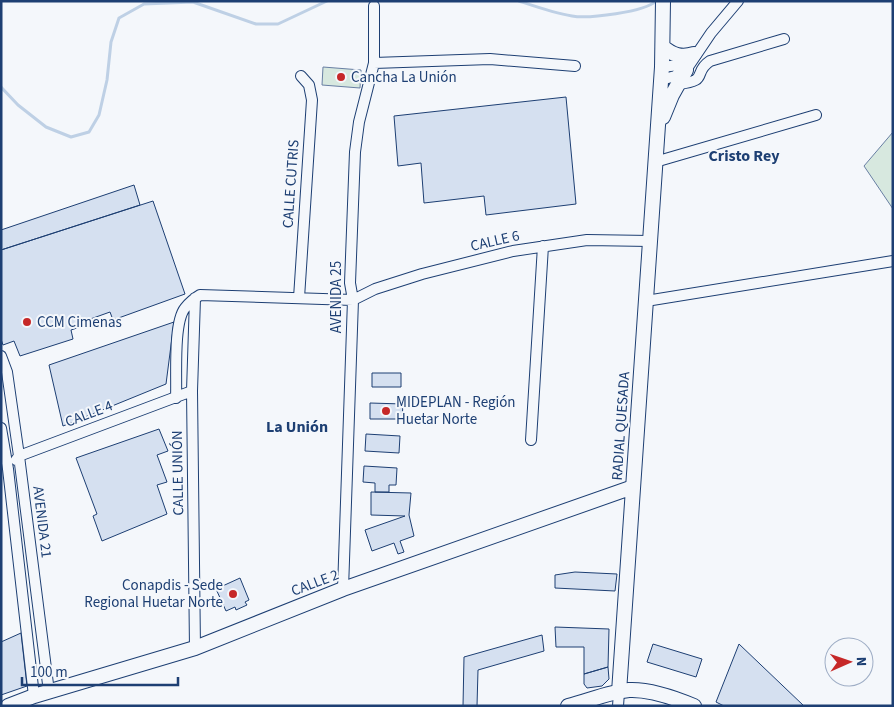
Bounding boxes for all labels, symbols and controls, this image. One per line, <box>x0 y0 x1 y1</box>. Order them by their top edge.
place label: Cancha La Unión <box>351 67 457 88</box>
marker: Cancha La Unión <box>335 71 347 83</box>
street label: CALLE CUTRIS <box>277 139 305 229</box>
district label: Cristo Rey <box>709 145 780 167</box>
street label: CALLE 6 <box>468 225 522 257</box>
street label: AVENIDA 25 <box>326 261 347 333</box>
place label: CCM Cimenas <box>37 312 122 333</box>
marker: CCM Cimenas <box>21 316 33 328</box>
street label: RADIAL QUESADA <box>607 370 635 481</box>
place label: MIDEPLAN - Región Huetar Norte <box>396 392 516 430</box>
street label: CALLE 4 <box>62 395 116 433</box>
marker: MIDEPLAN - Región Huetar Norte <box>380 405 392 417</box>
district label: La Unión <box>266 416 328 438</box>
street label: CALLE UNIÓN <box>167 430 189 516</box>
street label: AVENIDA 21 <box>27 485 57 559</box>
street label: CALLE 2 <box>288 564 342 602</box>
place label: Conapdis - Sede Regional Huetar Norte <box>84 575 223 613</box>
marker: Conapdis - Sede Regional Huetar Norte <box>227 588 239 600</box>
north arrow <box>824 637 874 687</box>
scale bar <box>22 654 179 686</box>
text: N <box>851 657 871 667</box>
text: 100 m <box>30 662 68 683</box>

